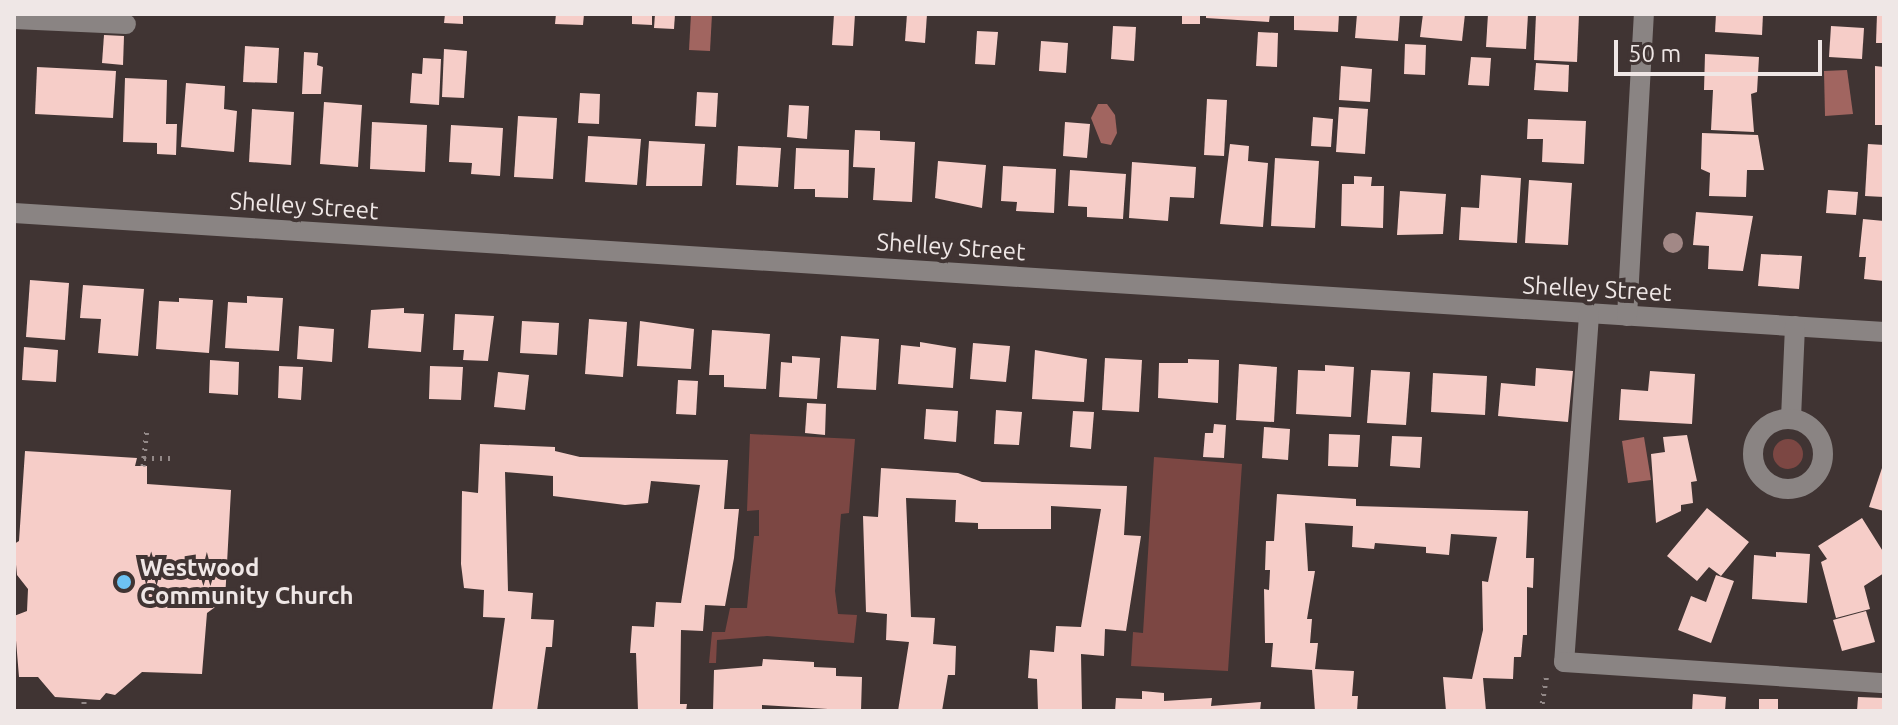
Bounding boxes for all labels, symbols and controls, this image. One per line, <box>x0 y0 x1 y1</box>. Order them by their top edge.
scale bar <box>1618 24 1826 74</box>
text: 50 m <box>1628 40 1681 67</box>
street label: Shelley Street <box>228 186 380 226</box>
street label: Shelley Street <box>875 227 1027 267</box>
street label: Shelley Street <box>1522 271 1672 307</box>
place label: Westwood Community Church <box>140 554 354 610</box>
marker: Westwood Community Church <box>115 573 133 591</box>

